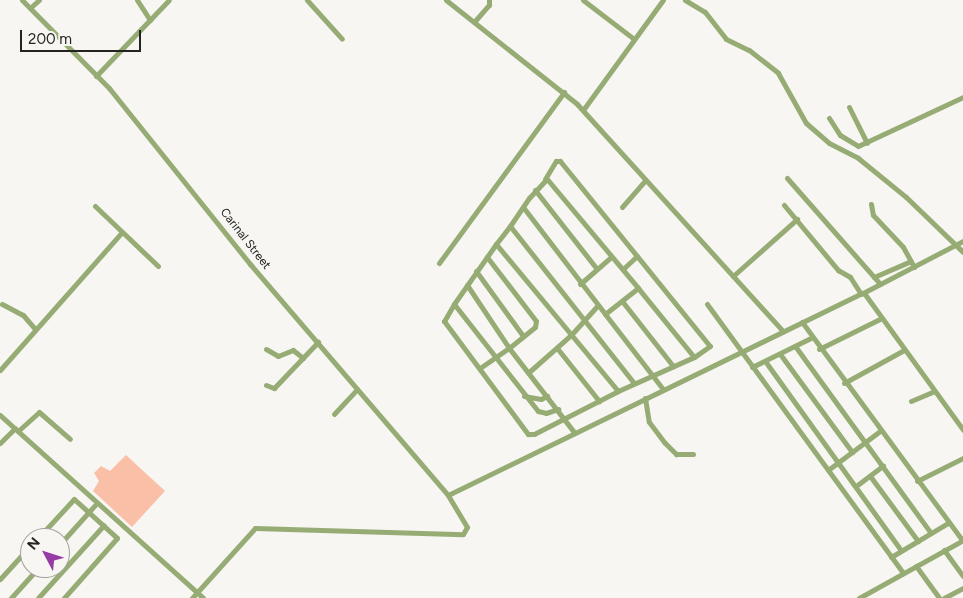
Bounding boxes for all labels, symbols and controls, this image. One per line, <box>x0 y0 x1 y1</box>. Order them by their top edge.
scale bar <box>22 20 144 52</box>
text: 200 m <box>28 30 72 48</box>
street label: Carinal Street <box>217 206 273 272</box>
north arrow <box>20 528 70 578</box>
text: N <box>24 534 44 553</box>

